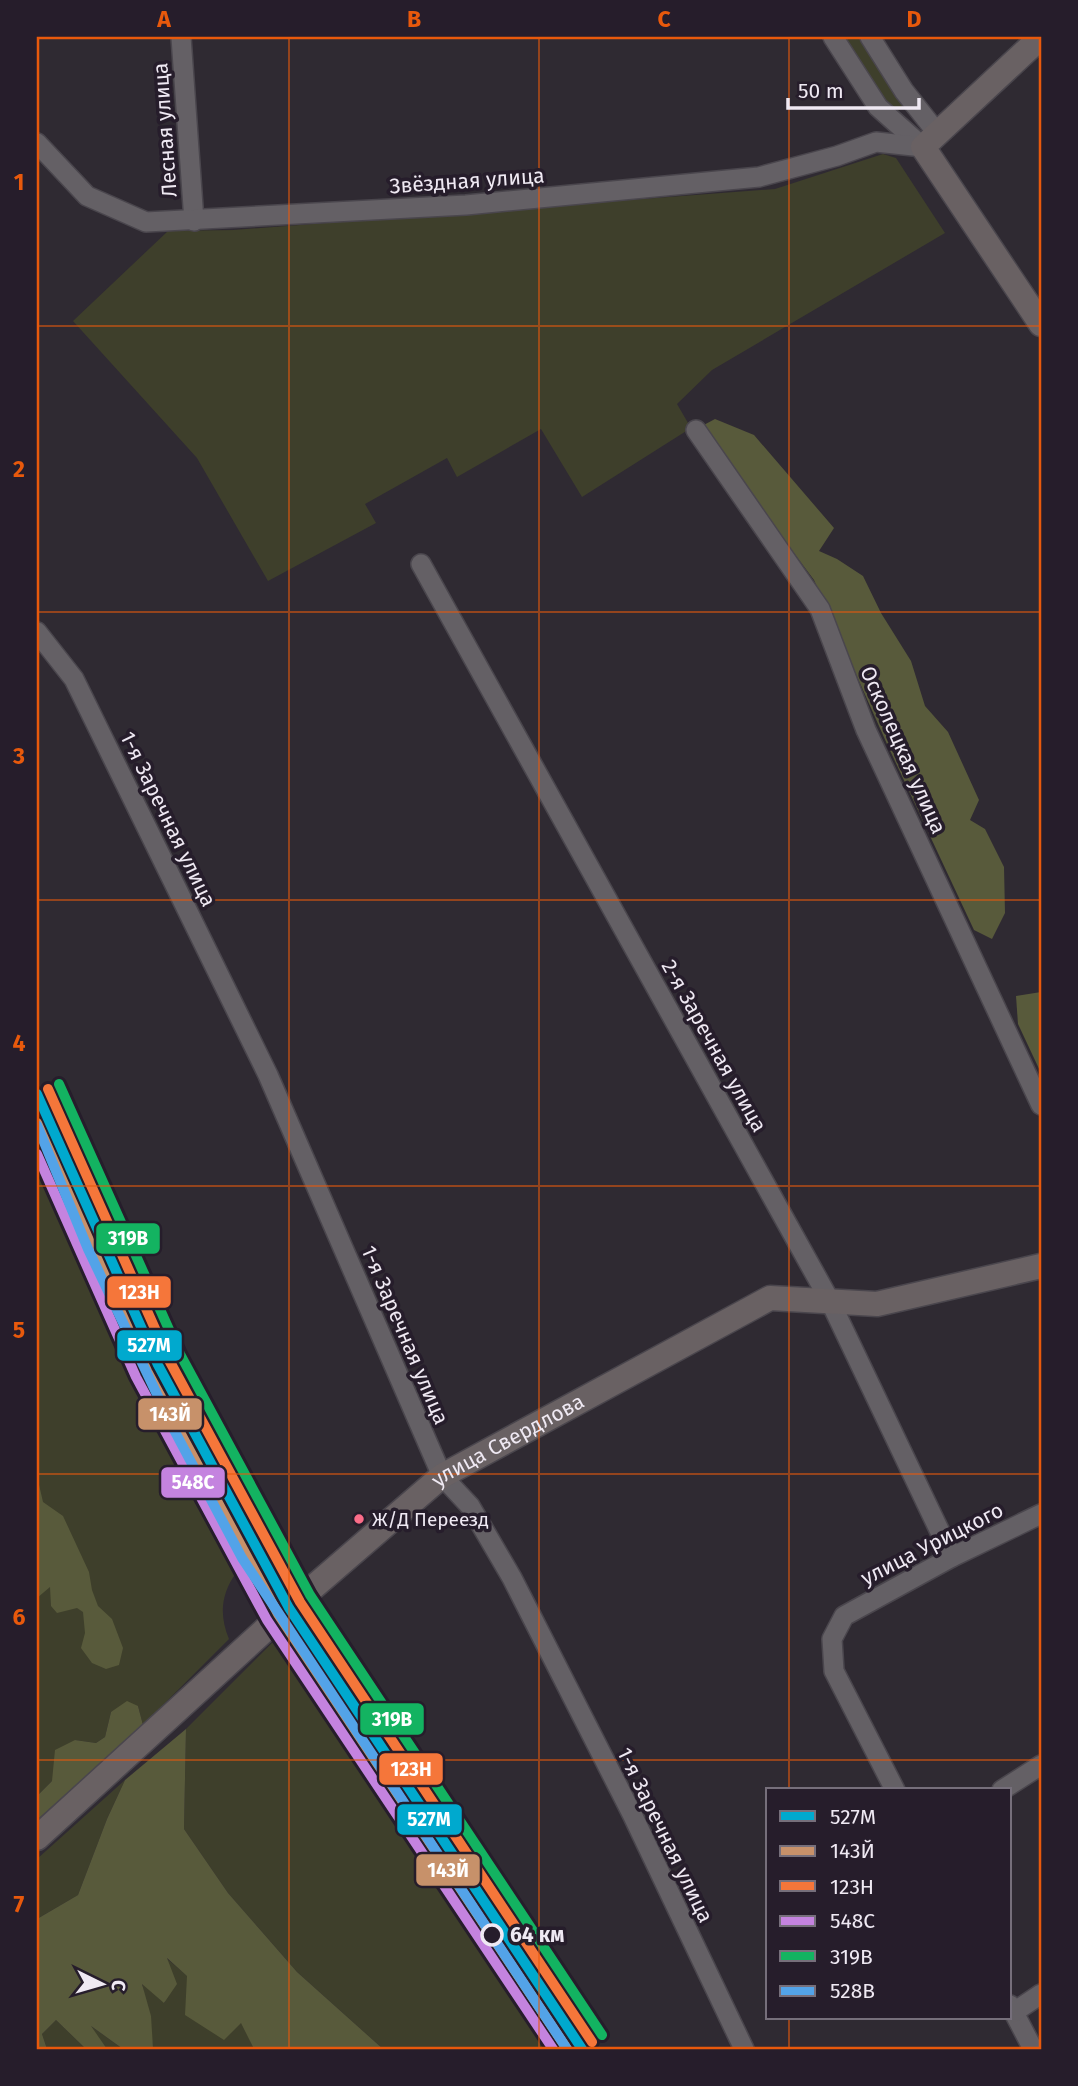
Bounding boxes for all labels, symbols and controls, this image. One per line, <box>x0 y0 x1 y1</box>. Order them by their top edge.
text: A <box>156 5 171 33</box>
text: B <box>407 5 421 33</box>
text: C <box>657 5 671 33</box>
text: D <box>907 5 922 33</box>
street label: Лесная улица <box>147 62 183 198</box>
scale bar <box>788 66 919 110</box>
text: 50 m <box>798 78 844 104</box>
street label: Звёздная улица <box>389 163 545 199</box>
text: 1 <box>14 168 24 196</box>
text: 2 <box>13 455 25 483</box>
street label: Осколецкая улица <box>854 662 952 838</box>
street label: 1-я Заречная улица <box>114 727 222 911</box>
text: 3 <box>12 742 25 770</box>
street label: 2-я Заречная улица <box>656 955 772 1137</box>
text: 4 <box>13 1029 26 1057</box>
line badge: 319В <box>95 1222 161 1255</box>
text: 319В <box>107 1227 149 1250</box>
street label: 1-я Заречная улица <box>356 1242 454 1428</box>
line badge: 123Н <box>106 1275 172 1309</box>
text: 123Н <box>118 1281 160 1304</box>
text: 5 <box>13 1316 25 1344</box>
line badge: 527М <box>116 1329 183 1362</box>
text: 527М <box>127 1334 171 1357</box>
street label: улица Свердлова <box>426 1388 589 1493</box>
line badge: 143Й <box>137 1397 203 1431</box>
text: 143Й <box>149 1402 191 1426</box>
line badge: 548С <box>160 1466 226 1499</box>
text: 548С <box>172 1471 215 1494</box>
street label: улица Урицкого <box>856 1497 1008 1591</box>
place label: Ж/Д Переезд <box>372 1508 489 1531</box>
marker: Ж/Д Переезд <box>352 1512 366 1526</box>
text: 6 <box>13 1603 26 1631</box>
line badge: 319В <box>359 1702 425 1736</box>
text: 319В <box>371 1708 413 1731</box>
street label: 1-я Заречная улица <box>611 1743 719 1927</box>
line badge: 123Н <box>378 1752 444 1786</box>
text: 123Н <box>390 1758 432 1781</box>
legend <box>766 1788 1012 2020</box>
line badge: 527М <box>396 1803 463 1836</box>
text: 527М <box>830 1804 876 1830</box>
text: 527М <box>407 1808 451 1831</box>
text: 143Й <box>830 1838 875 1864</box>
line badge: 143Й <box>415 1853 481 1887</box>
text: 143Й <box>427 1858 469 1882</box>
text: 123Н <box>830 1874 874 1900</box>
text: 7 <box>14 1890 25 1918</box>
text: 548С <box>830 1908 875 1934</box>
place label: 64 км <box>510 1922 564 1948</box>
marker: 64 км <box>481 1924 503 1946</box>
text: 319В <box>830 1944 873 1970</box>
north arrow <box>66 1950 136 2020</box>
text: 528В <box>830 1978 875 2004</box>
text: С <box>106 1979 130 1992</box>

